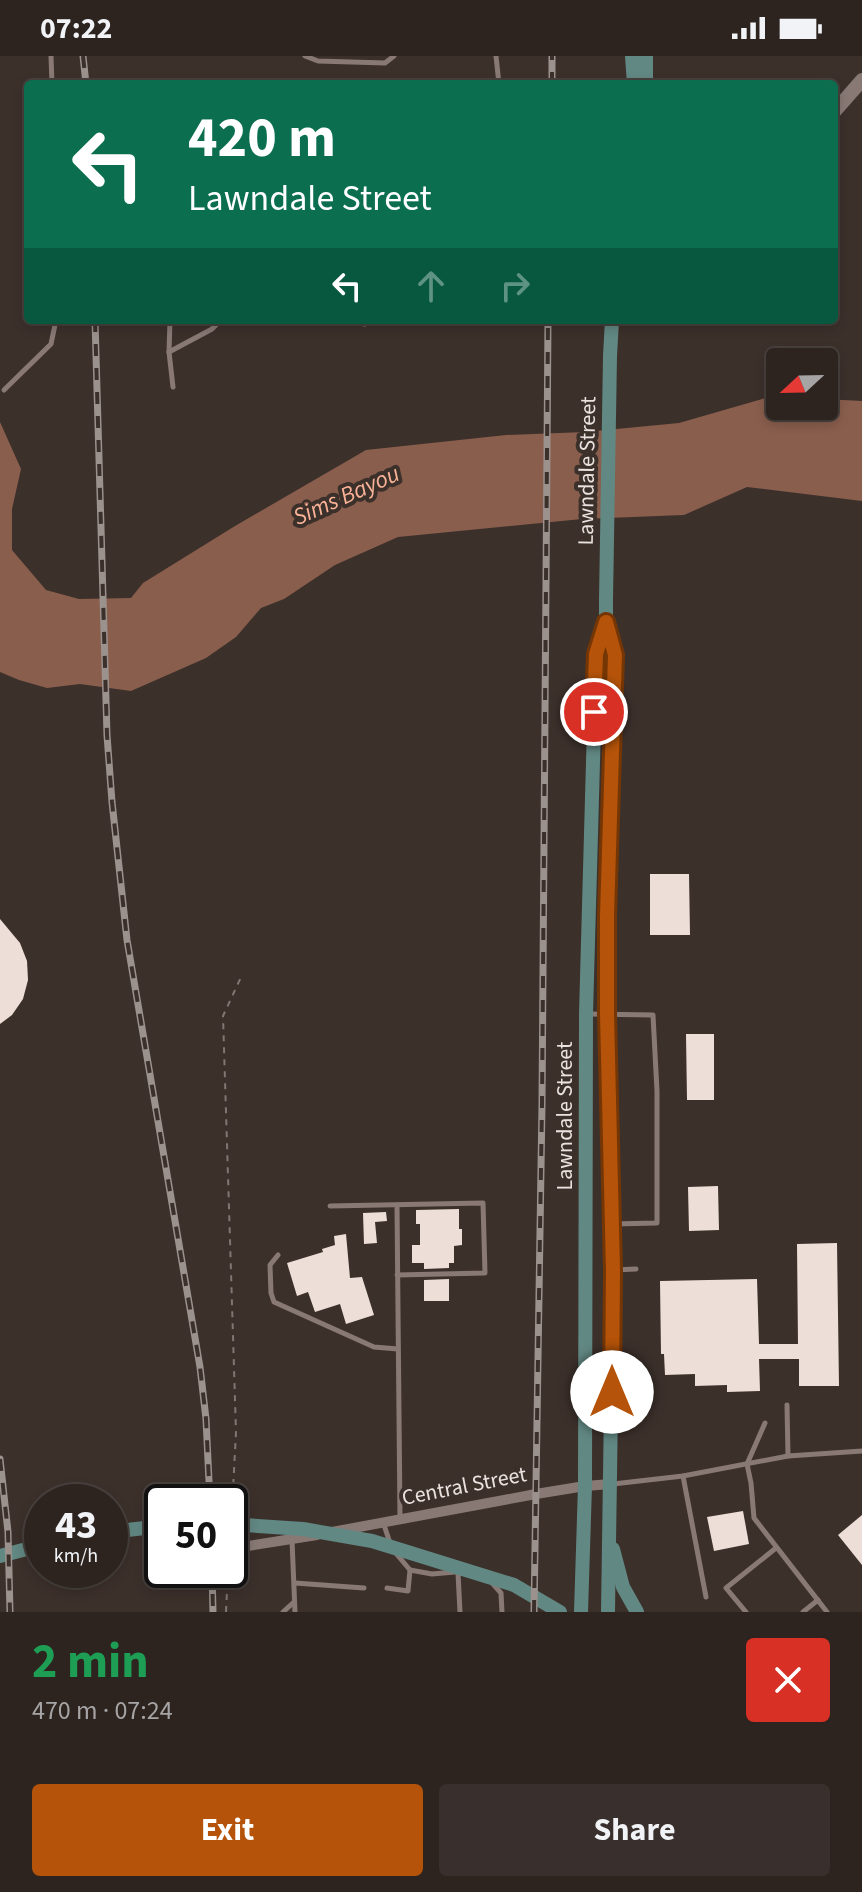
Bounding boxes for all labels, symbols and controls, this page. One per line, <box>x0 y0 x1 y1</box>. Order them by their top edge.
text: 07:22 <box>40 7 112 50</box>
text: 420 m <box>188 99 336 178</box>
icon: left <box>56 112 160 216</box>
text: Lawndale Street <box>188 173 432 224</box>
icon: left <box>325 264 369 308</box>
icon: ahead <box>409 264 453 308</box>
icon: right <box>493 264 537 308</box>
north arrow <box>766 348 838 420</box>
map controls <box>766 348 838 420</box>
street label: Lawndale Street <box>570 396 604 546</box>
water label: Sims Bayou <box>287 456 405 535</box>
pin <box>560 678 628 746</box>
icon: arrive <box>572 690 616 734</box>
street label: Lawndale Street <box>549 1041 581 1190</box>
position arrow <box>570 1350 654 1434</box>
street label: Central Street <box>399 1458 530 1514</box>
speed limit sign: 50 <box>144 1484 248 1588</box>
text: 43 <box>55 1497 97 1554</box>
text: km/h <box>54 1542 98 1570</box>
text: 2 min <box>32 1628 149 1696</box>
button: close <box>746 1638 830 1722</box>
text: 470 m · 07:24 <box>32 1692 173 1729</box>
button: Exit <box>32 1784 423 1876</box>
button: Share <box>439 1784 830 1876</box>

